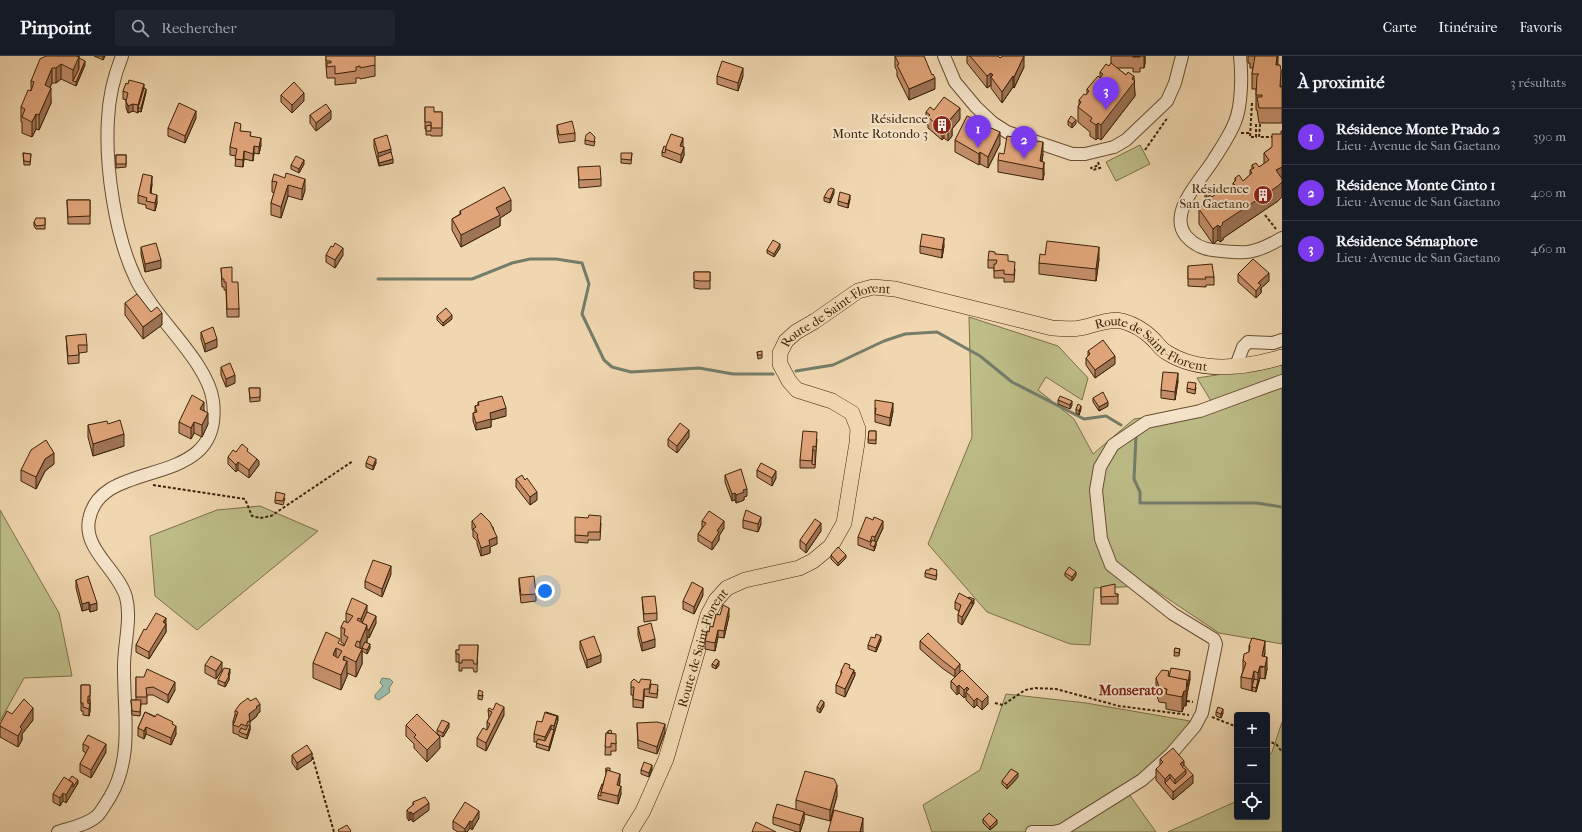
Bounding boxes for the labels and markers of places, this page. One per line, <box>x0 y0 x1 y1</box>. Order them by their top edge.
pin: 3 <box>1093 77 1119 110</box>
place label: Résidence Monte Rotondo 3 <box>832 111 929 141</box>
building icon: Résidence Monte Rotondo 3 <box>931 114 953 136</box>
pin: 1 <box>965 115 991 148</box>
pin: 2 <box>1011 126 1037 159</box>
place label: Résidence San Gaetano <box>1180 181 1250 211</box>
building icon: Résidence San Gaetano <box>1252 184 1274 206</box>

